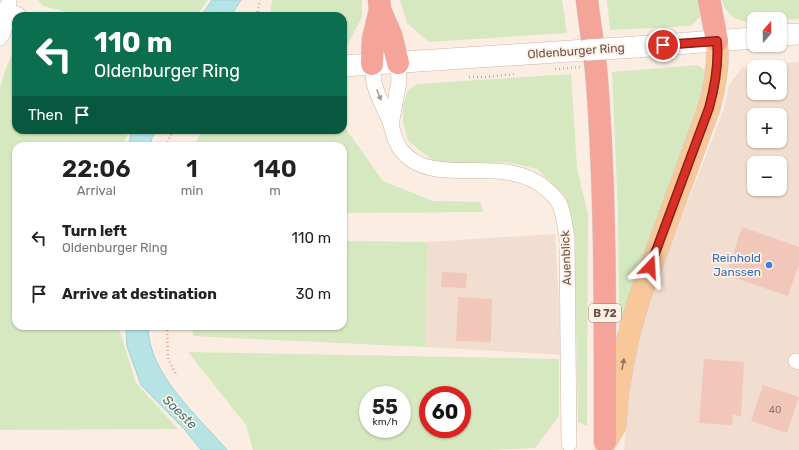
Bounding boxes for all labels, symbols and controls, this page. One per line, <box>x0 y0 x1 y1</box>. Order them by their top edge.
north arrow <box>747 12 787 52</box>
map controls <box>747 12 787 196</box>
text: 110 m <box>94 26 172 59</box>
icon: left <box>28 28 80 80</box>
pin <box>646 28 680 62</box>
icon: arrive <box>652 34 674 56</box>
street label: Oldenburger Ring <box>527 41 625 61</box>
text: Oldenburger Ring <box>94 60 240 82</box>
button: search <box>747 60 787 100</box>
one-way arrow <box>376 90 382 101</box>
icon: arrive <box>71 104 93 126</box>
text: Then <box>28 106 63 124</box>
button: + <box>747 108 787 148</box>
text: 22:06 <box>62 155 131 183</box>
text: 1 <box>186 155 198 183</box>
text: 140 <box>253 155 297 183</box>
button: − <box>747 156 787 196</box>
text: Arrival <box>77 183 116 198</box>
text: min <box>181 183 203 198</box>
text: m <box>269 183 281 198</box>
text: Turn left <box>62 222 127 240</box>
icon: left <box>28 227 50 249</box>
text: 110 m <box>292 229 331 247</box>
street label: Auenblick <box>558 229 574 286</box>
text: Oldenburger Ring <box>62 240 167 255</box>
position arrow <box>629 246 671 288</box>
place label: Reinhold Janssen <box>712 251 761 279</box>
marker: Reinhold Janssen <box>764 260 774 270</box>
icon: arrive <box>28 283 50 305</box>
text: Arrive at destination <box>62 285 217 303</box>
text: 30 m <box>295 285 331 303</box>
road number: B 72 <box>589 304 621 322</box>
one-way arrow <box>620 357 626 370</box>
speed limit sign: 60 <box>419 386 471 438</box>
water label: Soeste <box>160 392 200 432</box>
text: 55 <box>372 395 398 419</box>
house number: 40 <box>769 404 781 416</box>
text: km/h <box>373 416 397 428</box>

